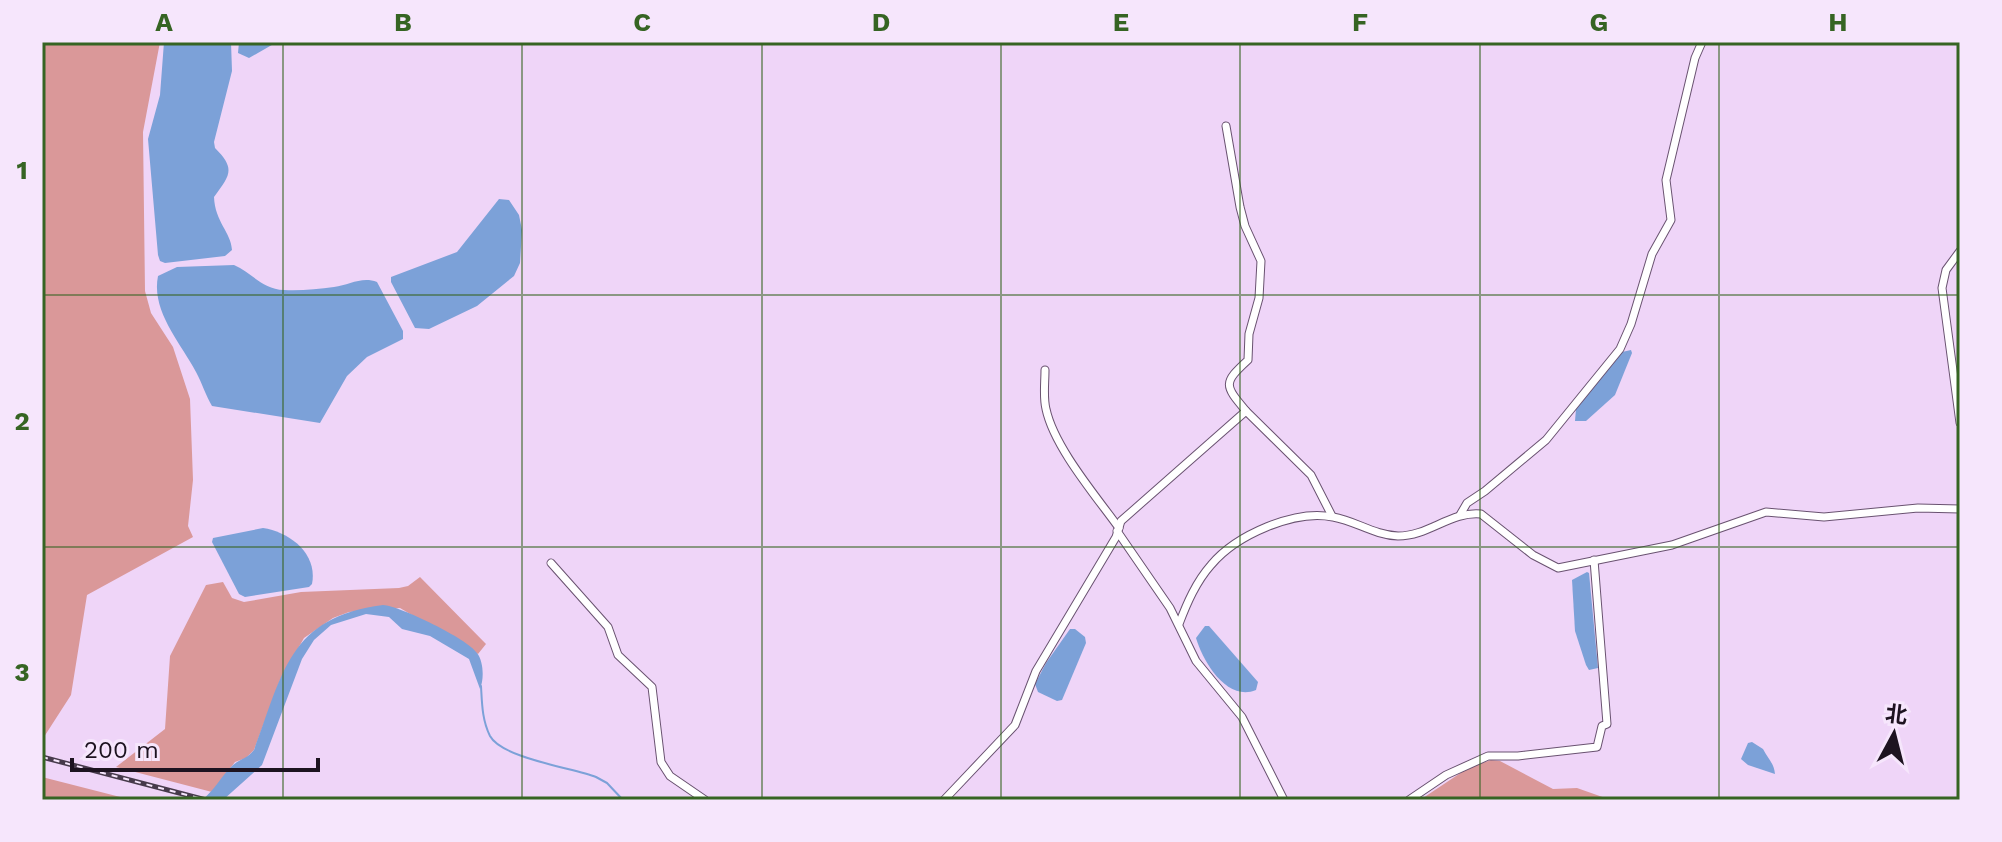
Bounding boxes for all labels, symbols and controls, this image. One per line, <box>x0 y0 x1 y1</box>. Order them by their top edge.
text: A <box>155 7 173 37</box>
text: B <box>394 7 412 37</box>
text: C <box>633 7 651 37</box>
text: D <box>872 7 890 37</box>
text: E <box>1113 7 1129 37</box>
text: F <box>1352 7 1368 37</box>
text: G <box>1590 7 1608 37</box>
text: H <box>1828 7 1848 37</box>
text: 1 <box>16 155 28 185</box>
text: 2 <box>14 406 30 436</box>
text: 3 <box>14 657 30 687</box>
north arrow <box>1854 694 1934 774</box>
text: 北 <box>1884 701 1909 728</box>
scale bar <box>72 722 318 772</box>
text: 200 m <box>84 736 159 764</box>

